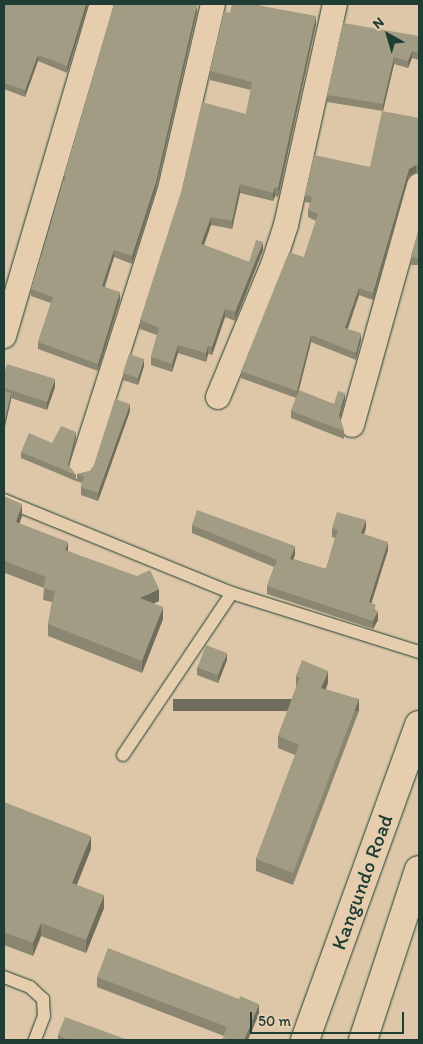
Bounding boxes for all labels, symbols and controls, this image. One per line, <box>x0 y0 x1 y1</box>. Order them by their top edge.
north arrow <box>363 10 413 60</box>
text: N <box>369 13 387 33</box>
street label: Kangundo Road <box>326 811 398 953</box>
scale bar <box>253 1002 407 1034</box>
text: 50 m <box>258 1012 291 1030</box>

